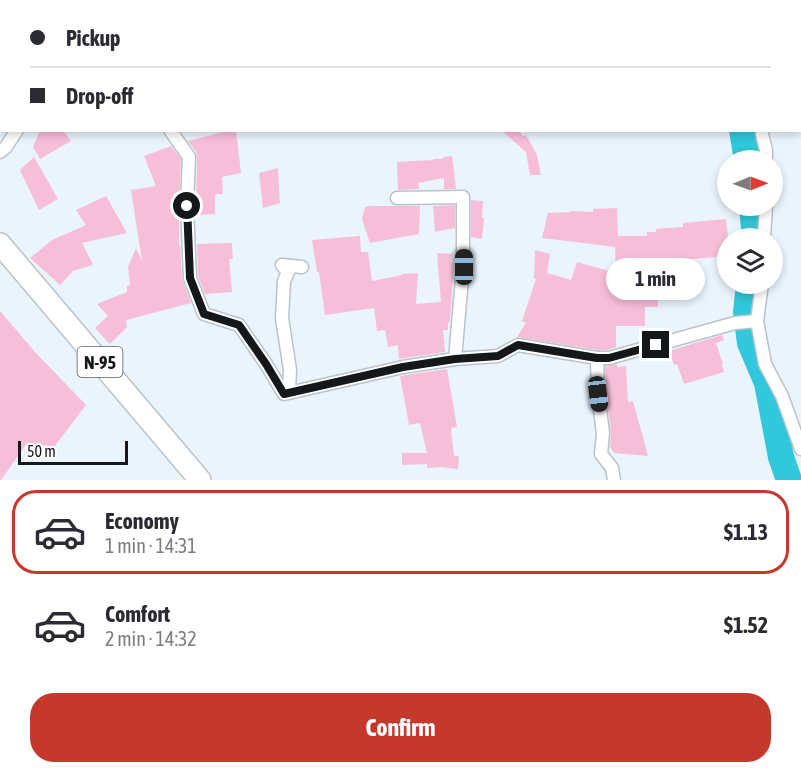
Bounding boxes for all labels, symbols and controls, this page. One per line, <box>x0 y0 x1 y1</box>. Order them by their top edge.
text: Pickup <box>66 25 121 51</box>
text: Drop-off <box>66 83 133 109</box>
north arrow <box>717 150 783 216</box>
map controls <box>717 150 783 294</box>
route start <box>173 192 200 219</box>
button: layers <box>717 228 783 294</box>
car <box>455 249 473 285</box>
callout: 1 min <box>606 258 706 300</box>
text: 1 min <box>635 267 676 290</box>
route end <box>642 331 669 358</box>
road number: N-95 <box>78 347 122 377</box>
car <box>587 375 609 413</box>
scale bar <box>18 438 128 466</box>
text: 50 m <box>27 442 56 460</box>
icon: car <box>33 505 87 559</box>
text: Economy <box>105 508 179 534</box>
text: $1.13 <box>724 519 768 545</box>
text: 1 min · 14:31 <box>105 534 197 557</box>
icon: car <box>33 598 87 652</box>
text: Comfort <box>105 601 170 627</box>
text: $1.52 <box>724 612 768 638</box>
text: 2 min · 14:32 <box>105 627 197 650</box>
button: Confirm <box>30 693 771 762</box>

